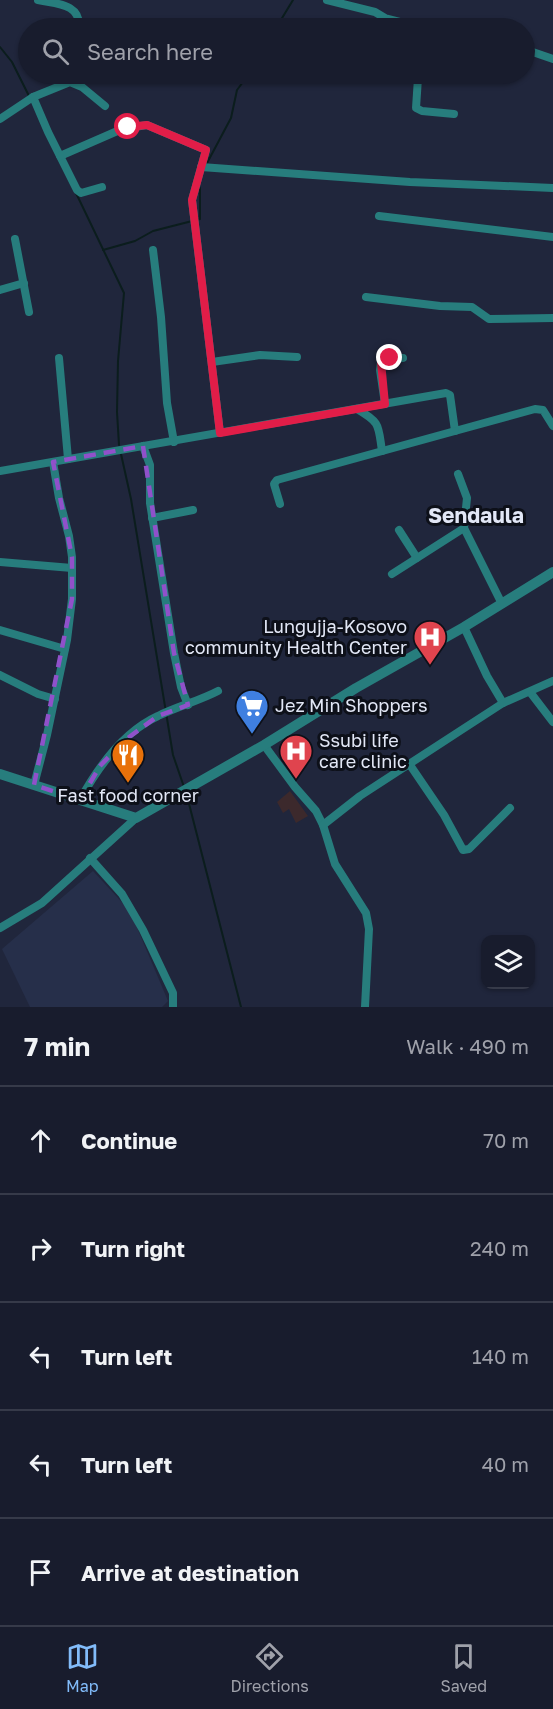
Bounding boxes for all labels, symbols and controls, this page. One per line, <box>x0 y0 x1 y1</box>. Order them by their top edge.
search box <box>18 18 535 84</box>
icon: search <box>39 35 72 68</box>
text: Search here <box>87 38 213 65</box>
route start <box>114 113 140 139</box>
route end <box>376 344 402 370</box>
district label: Sendaula <box>428 502 524 528</box>
place label: Lungujja-Kosovo community Health Center <box>185 615 407 658</box>
hospital icon: Lungujja-Kosovo community Health Center <box>412 619 448 666</box>
supermarket icon: Jez Min Shoppers <box>234 688 270 735</box>
place label: Jez Min Shoppers <box>275 694 428 716</box>
place label: Ssubi life care clinic <box>319 729 407 772</box>
hospital icon: Ssubi life care clinic <box>278 733 314 780</box>
restaurant icon: Fast food corner <box>110 737 146 784</box>
place label: Fast food corner <box>57 784 199 806</box>
map controls <box>481 935 535 989</box>
button: layers <box>481 935 535 989</box>
text: 7 min <box>24 1031 90 1062</box>
text: Walk · 490 m <box>406 1034 529 1058</box>
icon: ahead <box>24 1124 57 1157</box>
text: Continue <box>81 1127 177 1154</box>
text: 70 m <box>483 1128 529 1152</box>
icon: right <box>24 1232 57 1265</box>
text: Turn right <box>81 1235 185 1262</box>
text: 240 m <box>470 1236 529 1260</box>
icon: left <box>24 1340 57 1373</box>
text: Turn left <box>81 1343 172 1370</box>
text: 140 m <box>472 1344 529 1368</box>
icon: left <box>24 1448 57 1481</box>
text: Turn left <box>81 1451 172 1478</box>
text: 40 m <box>482 1452 529 1476</box>
icon: arrive <box>24 1556 57 1589</box>
text: Arrive at destination <box>81 1559 299 1586</box>
tab: Map <box>66 1640 99 1696</box>
tab: Directions <box>231 1640 309 1696</box>
tab: Saved <box>440 1640 487 1696</box>

